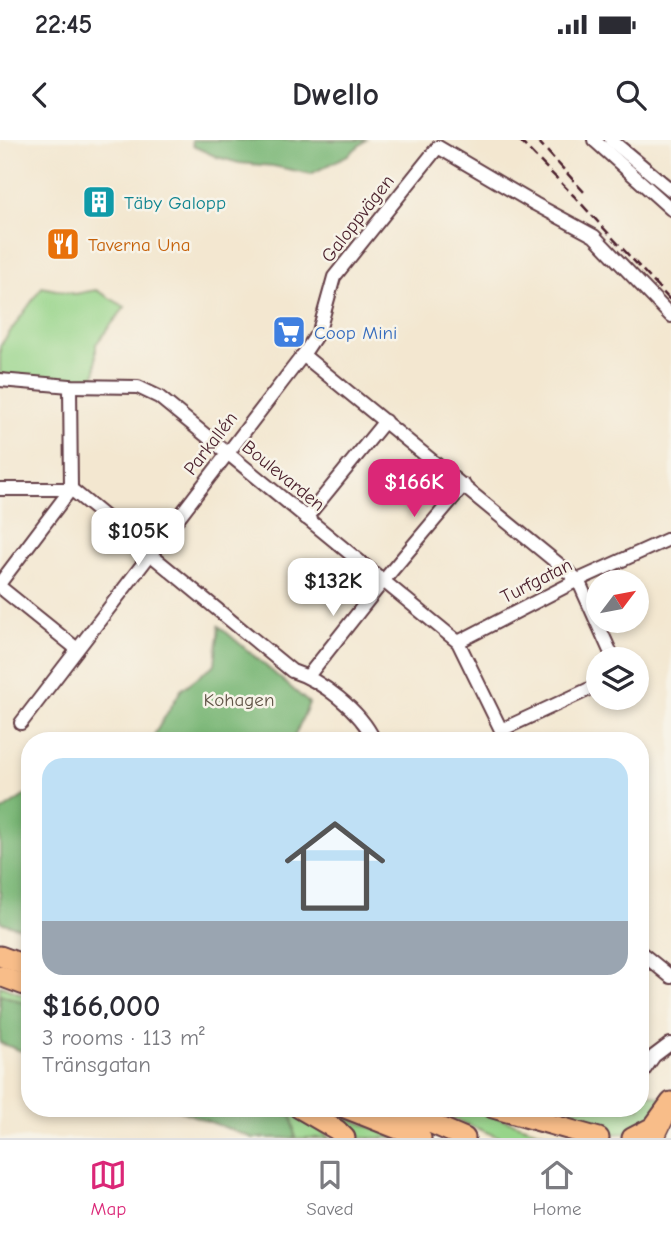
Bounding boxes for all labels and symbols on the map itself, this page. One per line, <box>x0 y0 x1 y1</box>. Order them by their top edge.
street label: Galoppvägen <box>317 170 399 267</box>
building icon: Täby Galopp <box>80 183 118 221</box>
place label: Täby Galopp <box>124 192 226 214</box>
restaurant icon: Taverna Una <box>44 225 82 263</box>
place label: Taverna Una <box>88 234 191 256</box>
supermarket icon: Coop Mini <box>270 313 308 351</box>
place label: Coop Mini <box>314 322 397 344</box>
street label: Parkallén <box>179 408 242 480</box>
street label: Boulevarden <box>238 436 329 516</box>
pin: $166K <box>365 460 463 519</box>
pin: $105K <box>89 508 187 568</box>
street label: Turfgatan <box>497 554 576 608</box>
pin: $132K <box>284 559 382 618</box>
north arrow <box>586 570 649 634</box>
park label: Kohagen <box>204 689 274 711</box>

